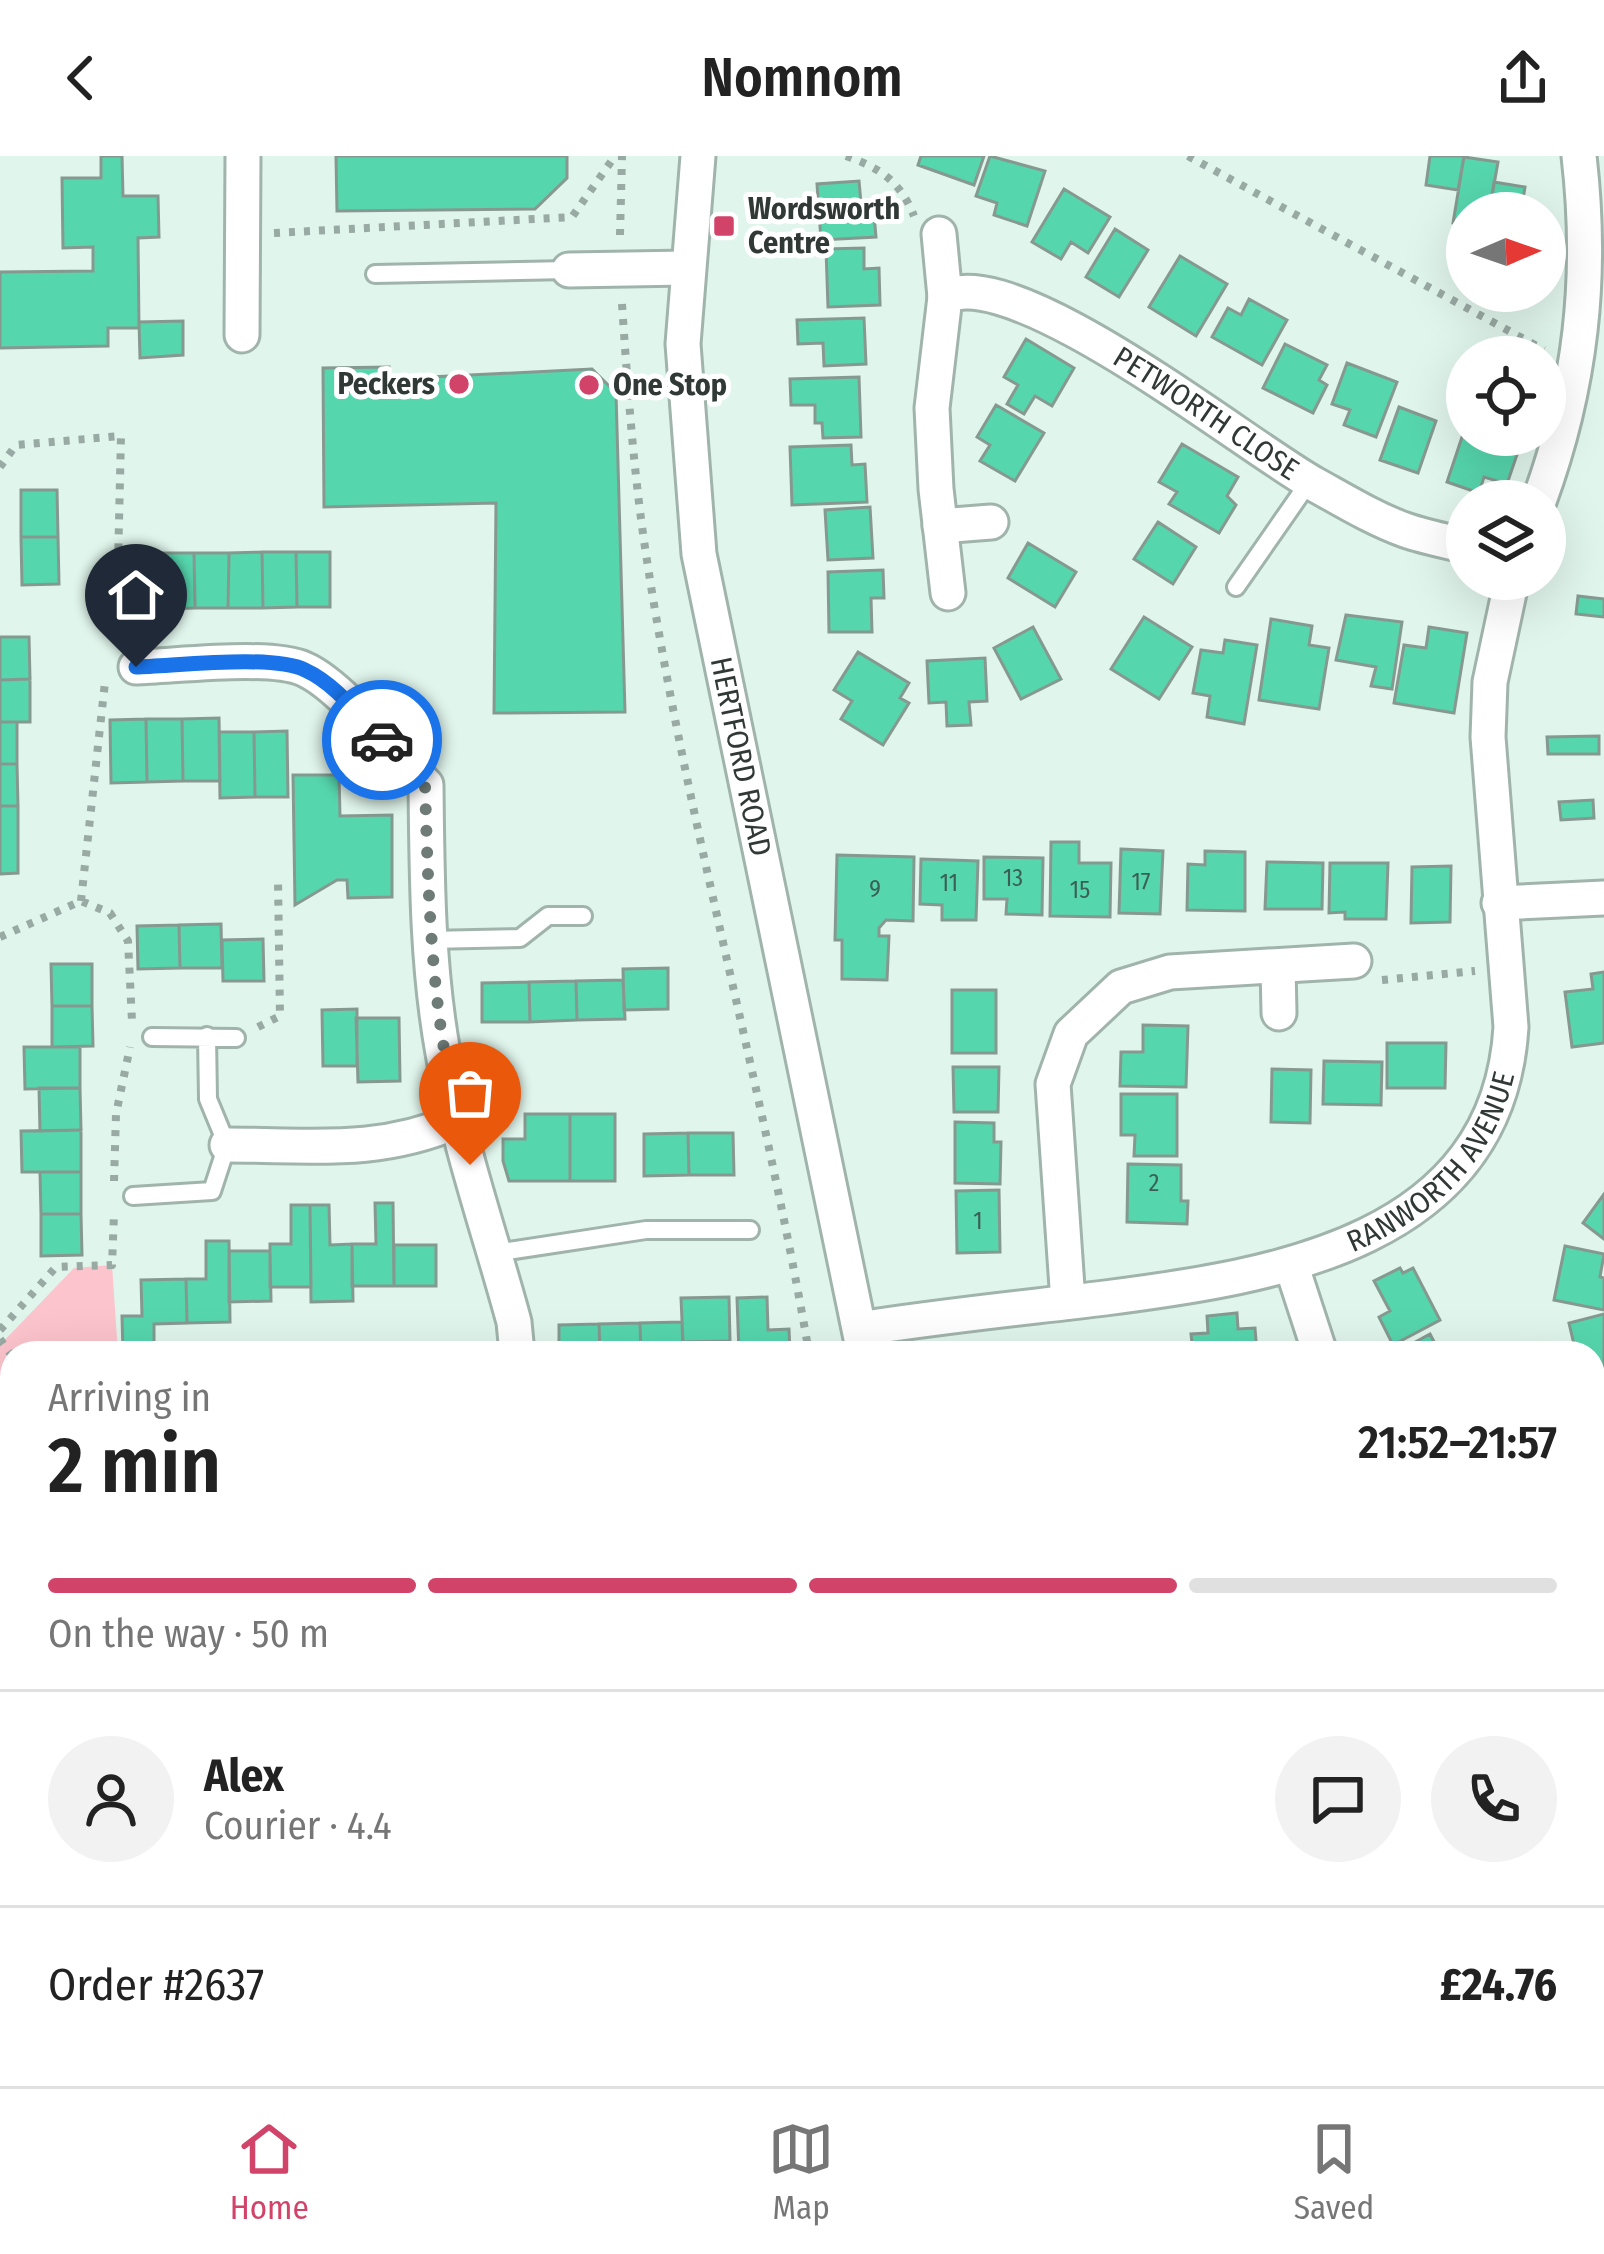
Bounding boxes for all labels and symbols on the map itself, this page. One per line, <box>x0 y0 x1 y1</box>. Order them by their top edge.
place label: Wordsworth Centre <box>748 191 900 261</box>
north arrow <box>1446 192 1566 312</box>
marker: Wordsworth Centre <box>711 213 737 239</box>
street label: PETWORTH CLOSE <box>1107 339 1305 488</box>
place label: Peckers <box>337 366 435 402</box>
place label: One Stop <box>613 367 727 403</box>
marker: Peckers <box>446 371 472 397</box>
marker: One Stop <box>576 372 602 398</box>
pin <box>85 544 187 667</box>
street label: HERTFORD ROAD <box>703 654 779 859</box>
courier <box>322 680 442 800</box>
house number: 13 <box>1003 864 1023 892</box>
house number: 17 <box>1131 868 1151 896</box>
house number: 11 <box>940 869 958 897</box>
house number: 9 <box>869 875 881 903</box>
house number: 15 <box>1070 876 1090 904</box>
pin <box>419 1042 521 1165</box>
street label: RANWORTH AVENUE <box>1341 1068 1522 1260</box>
house number: 2 <box>1149 1169 1159 1197</box>
house number: 1 <box>973 1207 983 1235</box>

